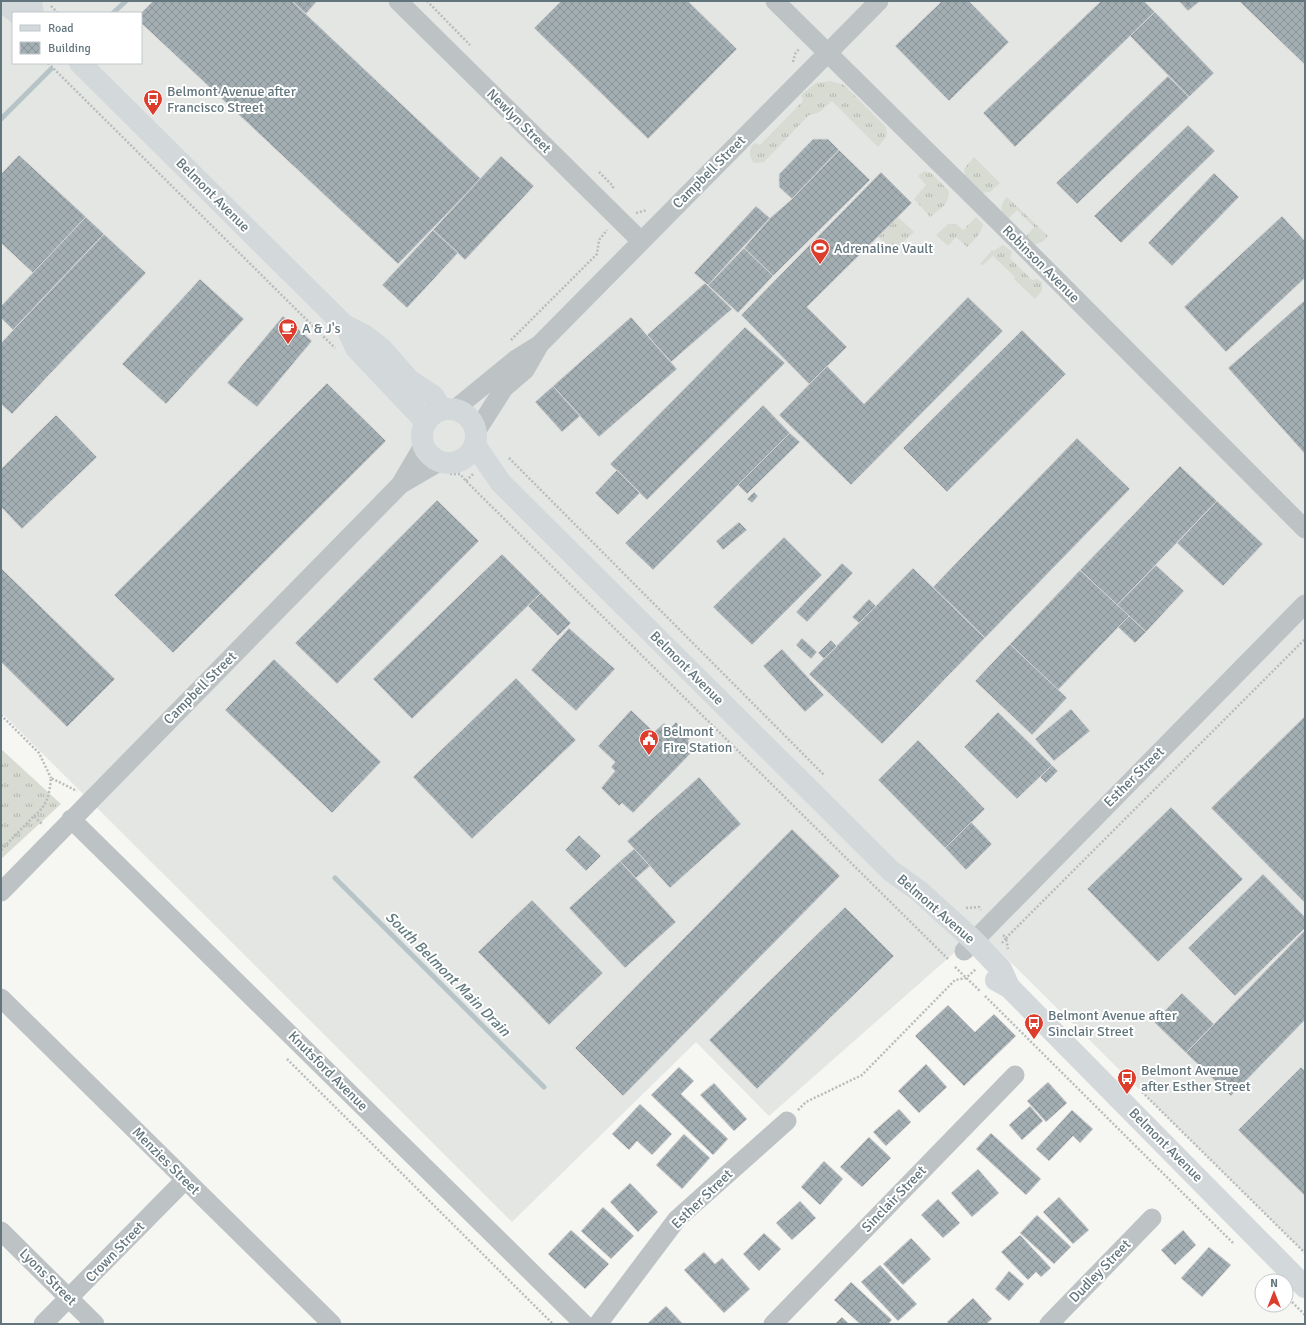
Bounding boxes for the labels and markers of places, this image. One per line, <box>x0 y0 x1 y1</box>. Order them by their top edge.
place label: Belmont Avenue after Francisco Street <box>167 83 297 116</box>
bus stop icon: Belmont Avenue after Francisco Street <box>142 88 164 116</box>
sports icon: Adrenaline Vault <box>809 237 831 265</box>
place label: Adrenaline Vault <box>834 240 933 257</box>
cafe icon: A & J's <box>277 317 299 345</box>
place label: A & J's <box>302 320 341 337</box>
place label: Belmont Fire Station <box>663 723 732 756</box>
public building icon: Belmont Fire Station <box>638 728 660 756</box>
place label: Belmont Avenue after Sinclair Street <box>1048 1007 1178 1040</box>
bus stop icon: Belmont Avenue after Sinclair Street <box>1023 1012 1045 1040</box>
place label: Belmont Avenue after Esther Street <box>1141 1062 1251 1095</box>
bus stop icon: Belmont Avenue after Esther Street <box>1116 1067 1138 1095</box>

